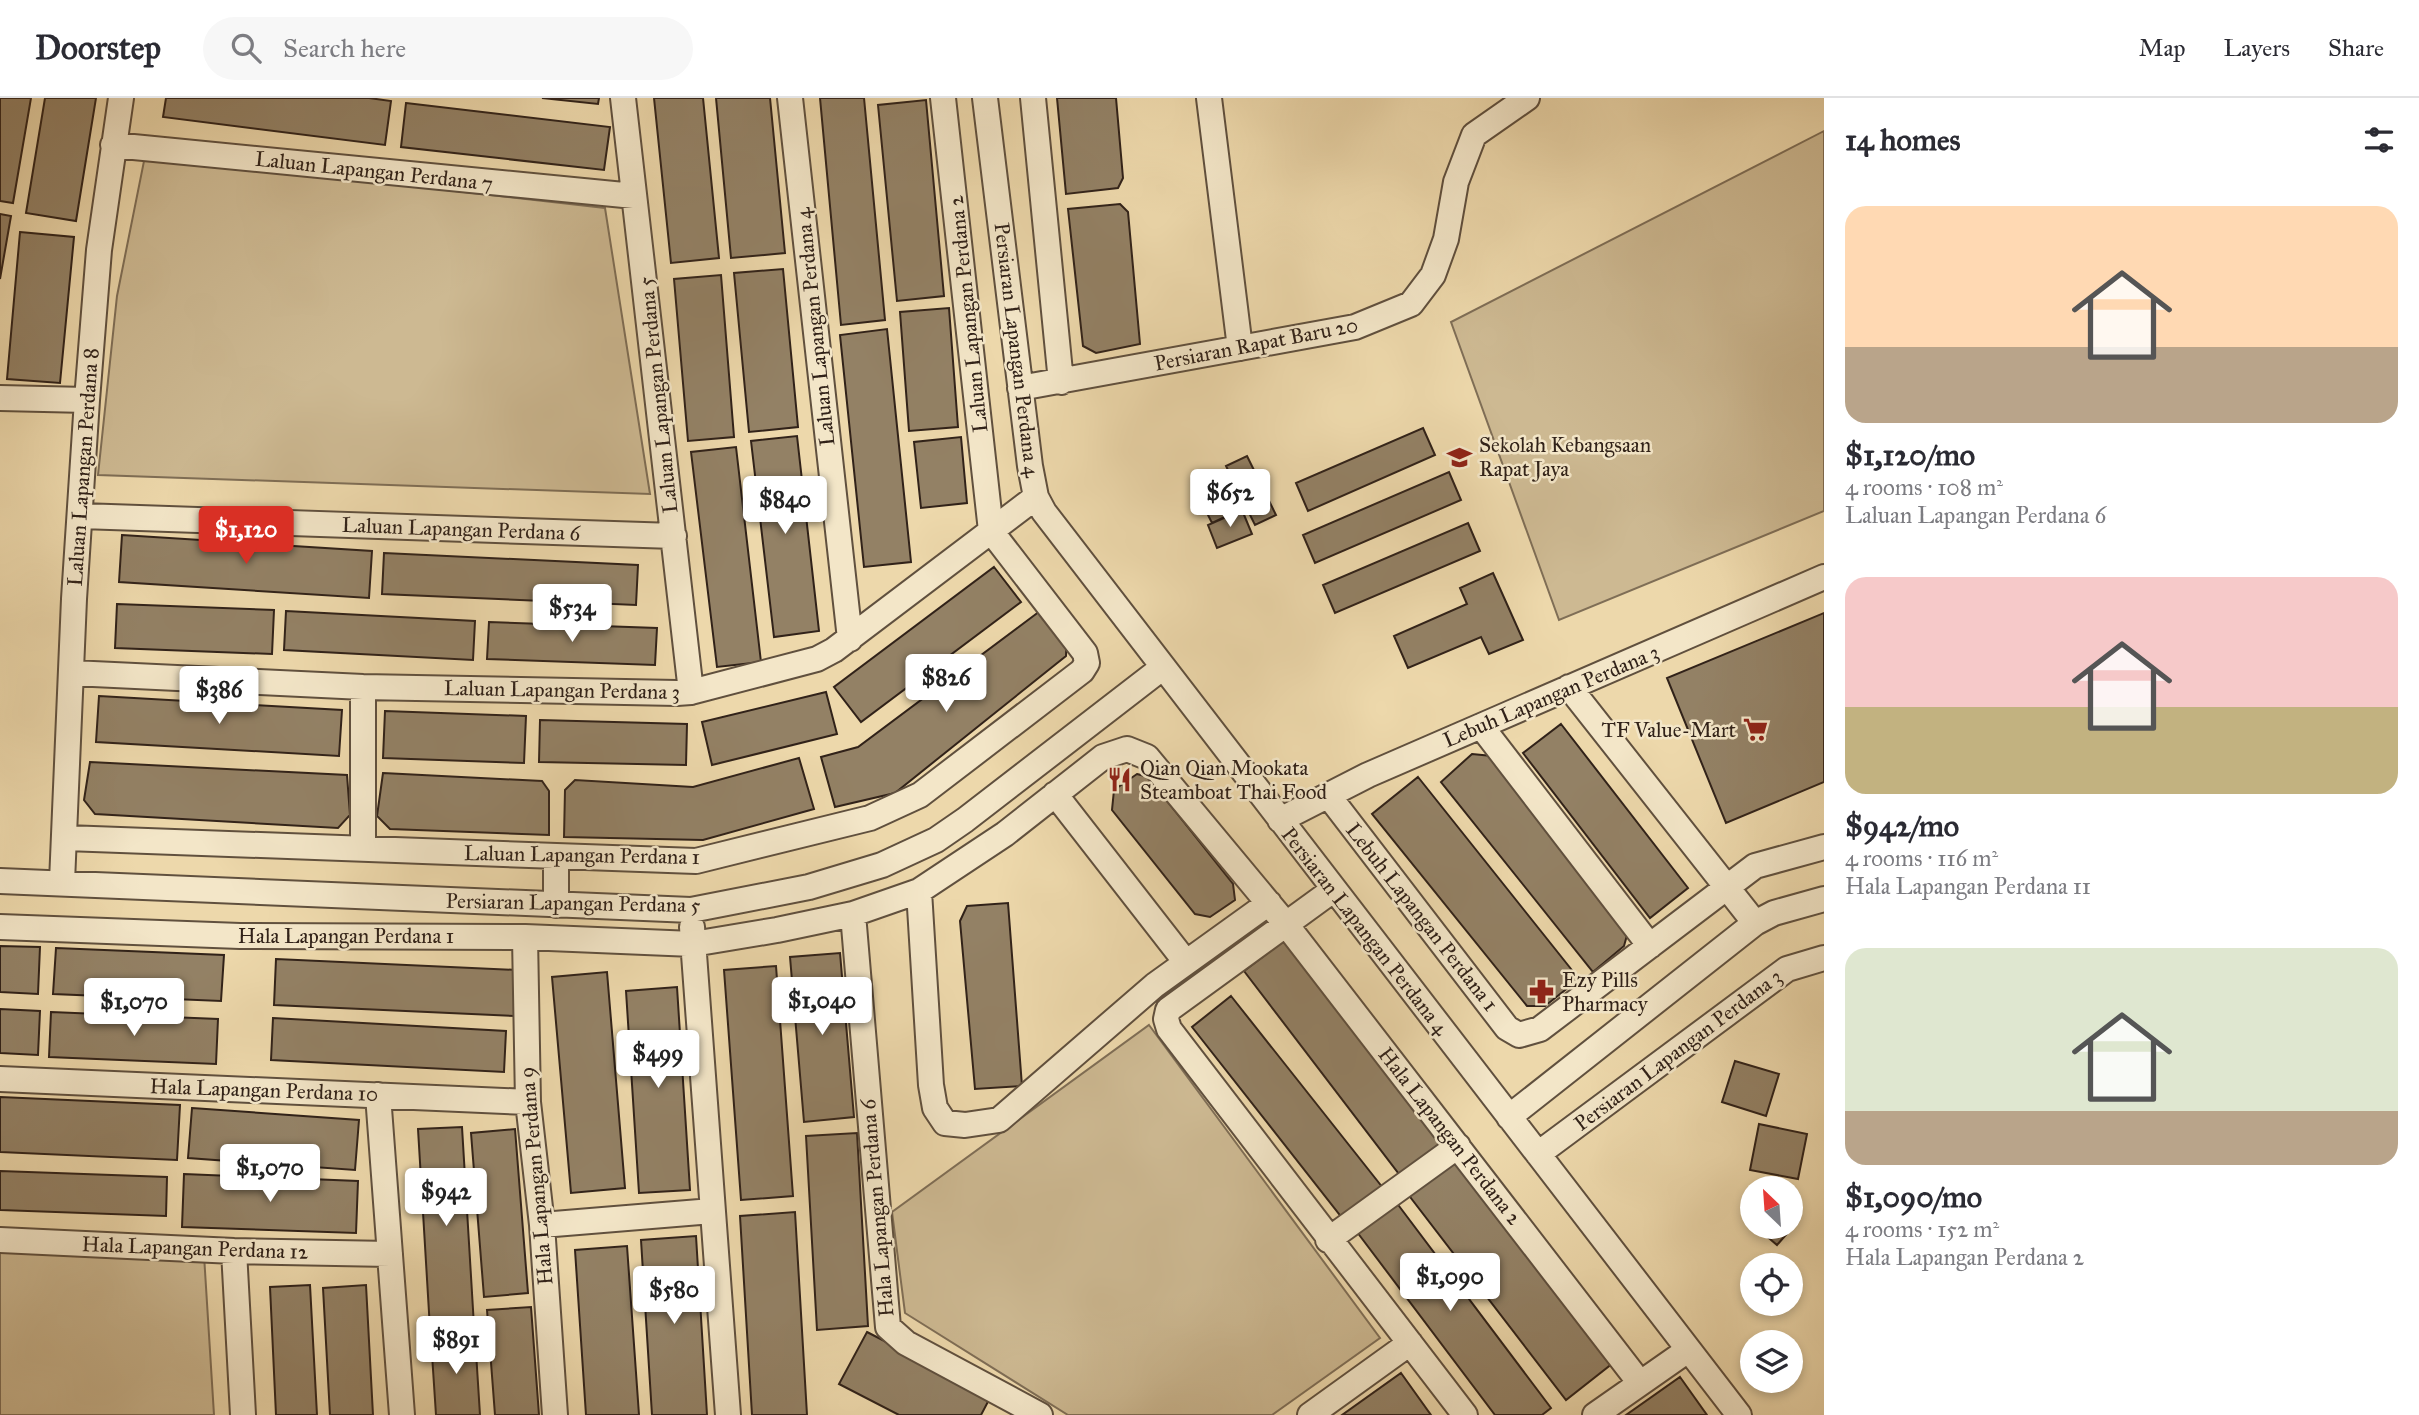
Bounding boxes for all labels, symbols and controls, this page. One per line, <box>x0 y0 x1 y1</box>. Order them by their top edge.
search box <box>203 17 693 80</box>
text: Doorstep <box>35 28 161 68</box>
icon: search <box>227 29 265 67</box>
text: Search here <box>283 32 406 64</box>
text: Map <box>2139 33 2186 63</box>
text: Layers <box>2224 33 2290 63</box>
text: Share <box>2328 33 2384 63</box>
icon: filters <box>2360 121 2398 159</box>
text: 14 homes <box>1845 122 1960 158</box>
street label: Laluan Lapangan Perdana 7 <box>254 146 494 196</box>
street label: Laluan Lapangan Perdana 2 <box>943 194 993 434</box>
street label: Laluan Lapangan Perdana 4 <box>789 205 840 447</box>
street label: Persiaran Lapangan Perdana 4 <box>988 221 1046 480</box>
icon: home <box>2059 252 2185 378</box>
street label: Laluan Lapangan Perdana 5 <box>633 275 683 514</box>
street label: Persiaran Rapat Baru 20 <box>1152 311 1360 377</box>
street label: Laluan Lapangan Perdana 8 <box>62 347 104 587</box>
place label: Sekolah Kebangsaan Rapat Jaya <box>1479 432 1651 482</box>
text: $1,120/mo <box>1845 437 1975 473</box>
school or university icon: Sekolah Kebangsaan Rapat Jaya <box>1445 443 1473 471</box>
pin: $652 <box>1189 470 1271 529</box>
text: 4 rooms · 108 m² <box>1845 473 2003 501</box>
pin: $840 <box>744 476 826 536</box>
text: $652 <box>1206 478 1254 506</box>
text: $840 <box>759 485 811 513</box>
text: Laluan Lapangan Perdana 6 <box>1845 501 2106 529</box>
pin: $1,120 <box>189 506 303 566</box>
street label: Laluan Lapangan Perdana 6 <box>341 512 582 546</box>
text: $1,120 <box>215 515 277 543</box>
pin: $534 <box>531 584 613 644</box>
text: $534 <box>549 593 595 621</box>
icon: home <box>2059 623 2185 749</box>
street label: Lebuh Lapangan Perdana 3 <box>1439 639 1663 753</box>
pin: $826 <box>905 654 987 714</box>
text: $826 <box>921 663 971 691</box>
pin: $386 <box>178 666 260 726</box>
text: $386 <box>195 675 243 703</box>
street label: Laluan Lapangan Perdana 3 <box>444 675 680 705</box>
supermarket icon: TF Value-Mart <box>1742 716 1770 744</box>
place label: TF Value-Mart <box>1602 717 1737 743</box>
place label: Qian Qian Mookata Steamboat Thai Food <box>1140 755 1327 805</box>
restaurant icon: Qian Qian Mookata Steamboat Thai Food <box>1106 766 1134 794</box>
text: $942/mo <box>1845 808 1959 844</box>
street label: Lebuh Lapangan Perdana 1 <box>1340 818 1504 1016</box>
street label: Persiaran Lapangan Perdana 4 <box>1276 822 1455 1041</box>
street label: Laluan Lapangan Perdana 1 <box>464 840 700 870</box>
text: 4 rooms · 116 m² <box>1845 844 1998 872</box>
text: Hala Lapangan Perdana 11 <box>1845 872 2091 900</box>
street label: Persiaran Lapangan Perdana 5 <box>445 888 701 918</box>
street label: Hala Lapangan Perdana 1 <box>238 923 454 949</box>
street label: Persiaran Lapangan Perdana 3 <box>1569 963 1787 1137</box>
place label: Ezy Pills Pharmacy <box>1562 967 1649 1017</box>
pin: $1,070 <box>77 978 191 1038</box>
pin: $1,040 <box>765 978 879 1037</box>
pharmacy icon: Ezy Pills Pharmacy <box>1528 978 1556 1006</box>
text: $1,040 <box>788 986 856 1014</box>
text: $1,070 <box>100 987 168 1015</box>
icon: home <box>2059 994 2185 1120</box>
pin: $499 <box>617 1030 699 1090</box>
text: $499 <box>632 1039 684 1067</box>
street label: Hala Lapangan Perdana 2 <box>1373 1042 1528 1231</box>
street label: Hala Lapangan Perdana 9 <box>513 1066 559 1286</box>
street label: Hala Lapangan Perdana 10 <box>149 1073 379 1107</box>
street label: Hala Lapangan Perdana 6 <box>854 1097 899 1318</box>
pin: $1,070 <box>213 1144 327 1204</box>
text: $1,070 <box>236 1153 304 1181</box>
pin: $942 <box>405 1168 487 1228</box>
north arrow <box>1740 1176 1802 1239</box>
map controls <box>1740 1176 1803 1393</box>
text: $942 <box>421 1177 471 1205</box>
text: $1,090/mo <box>1845 1179 1982 1215</box>
text: 4 rooms · 152 m² <box>1845 1215 1999 1243</box>
street label: Hala Lapangan Perdana 12 <box>81 1231 309 1265</box>
text: Hala Lapangan Perdana 2 <box>1845 1243 2084 1271</box>
button: locate <box>1740 1253 1803 1316</box>
pin: $1,090 <box>1393 1254 1507 1313</box>
text: $1,090 <box>1416 1262 1484 1290</box>
pin: $580 <box>633 1266 715 1326</box>
text: $580 <box>649 1275 699 1303</box>
pin: $891 <box>415 1316 497 1376</box>
text: $891 <box>432 1325 480 1353</box>
button: layers <box>1740 1330 1803 1393</box>

